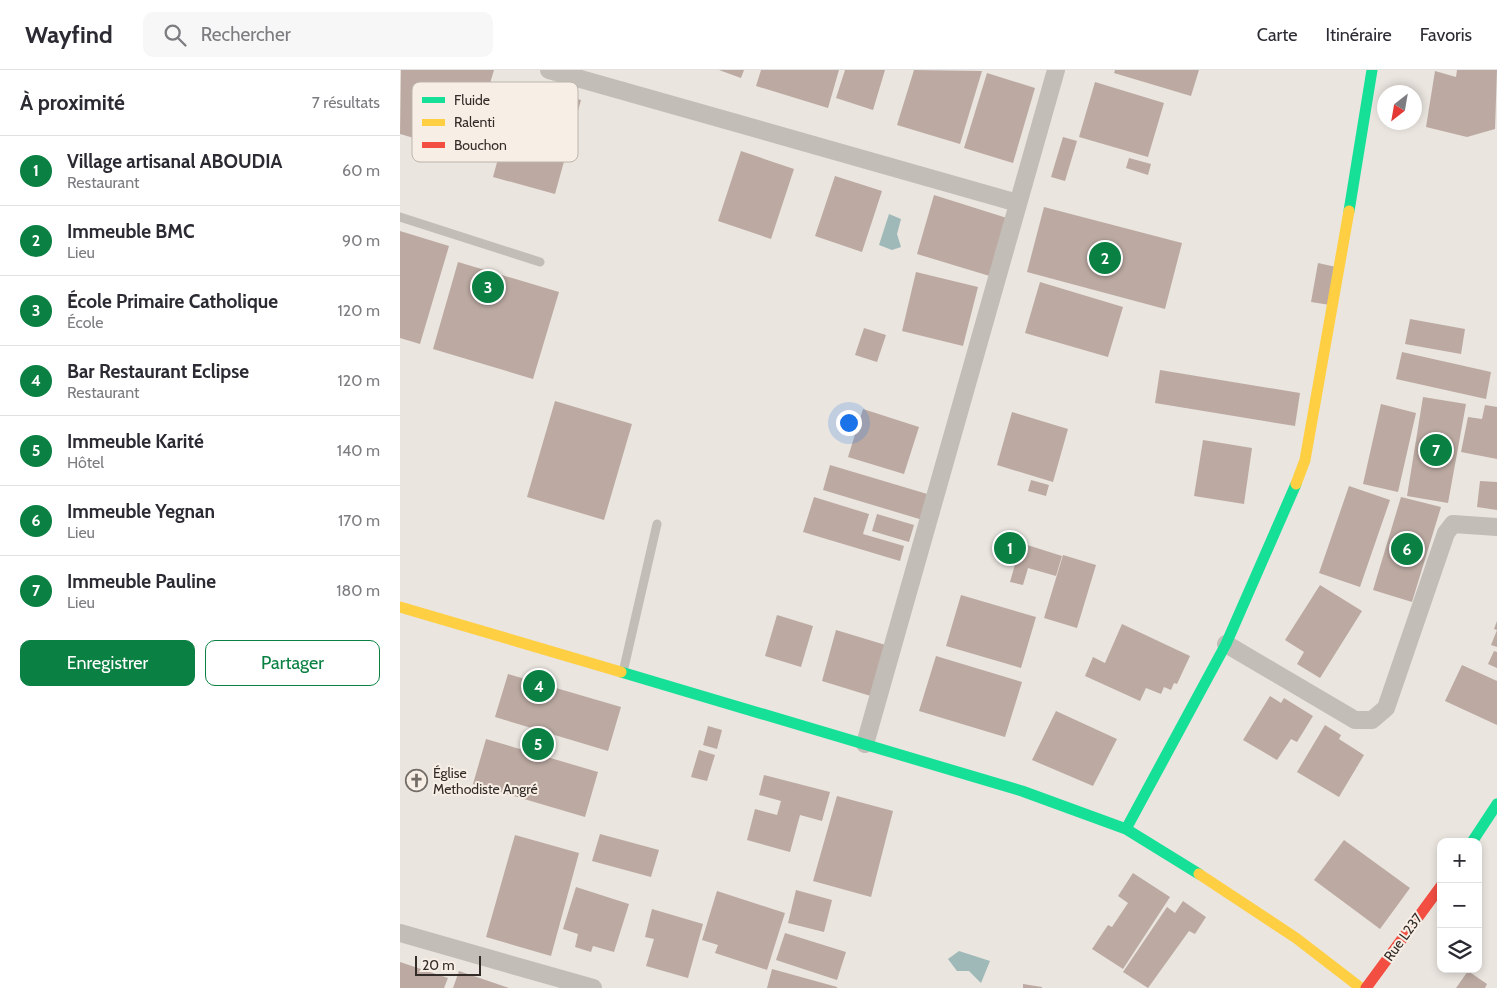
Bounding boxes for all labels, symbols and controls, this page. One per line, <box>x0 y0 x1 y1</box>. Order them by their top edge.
search box <box>143 12 493 57</box>
text: Wayfind <box>25 20 113 49</box>
icon: search <box>161 21 189 49</box>
text: Rechercher <box>201 23 291 46</box>
text: Carte <box>1257 24 1297 46</box>
text: Itinéraire <box>1325 24 1392 46</box>
text: Favoris <box>1420 24 1472 46</box>
legend <box>412 82 578 162</box>
north arrow <box>1377 85 1422 130</box>
text: À proximité <box>20 90 125 115</box>
text: Fluide <box>454 91 490 109</box>
text: 7 résultats <box>312 93 380 112</box>
text: Ralenti <box>454 113 495 131</box>
text: Bouchon <box>454 136 507 154</box>
text: Village artisanal ABOUDIA <box>67 150 283 173</box>
text: 1 <box>33 161 39 180</box>
text: 60 m <box>342 161 380 180</box>
text: Restaurant <box>67 173 139 192</box>
text: Immeuble BMC <box>67 220 194 243</box>
text: 2 <box>32 231 40 250</box>
text: 90 m <box>342 231 380 250</box>
pin: 2 <box>1089 239 1121 277</box>
text: Lieu <box>67 243 95 262</box>
pin: 3 <box>472 268 504 306</box>
text: École Primaire Catholique <box>67 290 278 313</box>
text: 3 <box>32 301 40 320</box>
text: 120 m <box>338 301 380 320</box>
text: École <box>67 313 103 332</box>
text: Bar Restaurant Eclipse <box>67 360 249 383</box>
text: 4 <box>31 371 41 390</box>
text: 120 m <box>338 371 380 390</box>
text: Restaurant <box>67 383 139 402</box>
your location <box>836 410 862 436</box>
text: Immeuble Karité <box>67 430 204 453</box>
pin: 7 <box>1420 431 1452 469</box>
text: 5 <box>32 441 40 460</box>
text: 140 m <box>337 441 380 460</box>
text: Hôtel <box>67 453 104 472</box>
text: Immeuble Yegnan <box>67 500 215 523</box>
text: 6 <box>32 511 41 530</box>
text: 170 m <box>338 511 380 530</box>
text: Lieu <box>67 523 95 542</box>
pin: 1 <box>994 529 1026 567</box>
pin: 6 <box>1391 530 1423 568</box>
text: Immeuble Pauline <box>67 570 216 593</box>
text: 7 <box>32 581 40 600</box>
text: 180 m <box>336 581 380 600</box>
text: Lieu <box>67 593 95 612</box>
button: Enregistrer <box>20 640 195 686</box>
button: Partager <box>205 640 380 686</box>
pin: 4 <box>523 667 555 705</box>
pin: 5 <box>522 725 554 763</box>
place label: Église Methodiste Angré <box>433 764 538 798</box>
church icon: Église Methodiste Angré <box>405 769 429 793</box>
map controls <box>1437 838 1482 973</box>
button: + <box>1437 838 1482 883</box>
button: − <box>1437 883 1482 928</box>
street label: Rue L237 <box>1380 909 1426 965</box>
button: layers <box>1437 928 1482 973</box>
scale bar <box>415 953 481 976</box>
text: 20 m <box>422 956 455 974</box>

